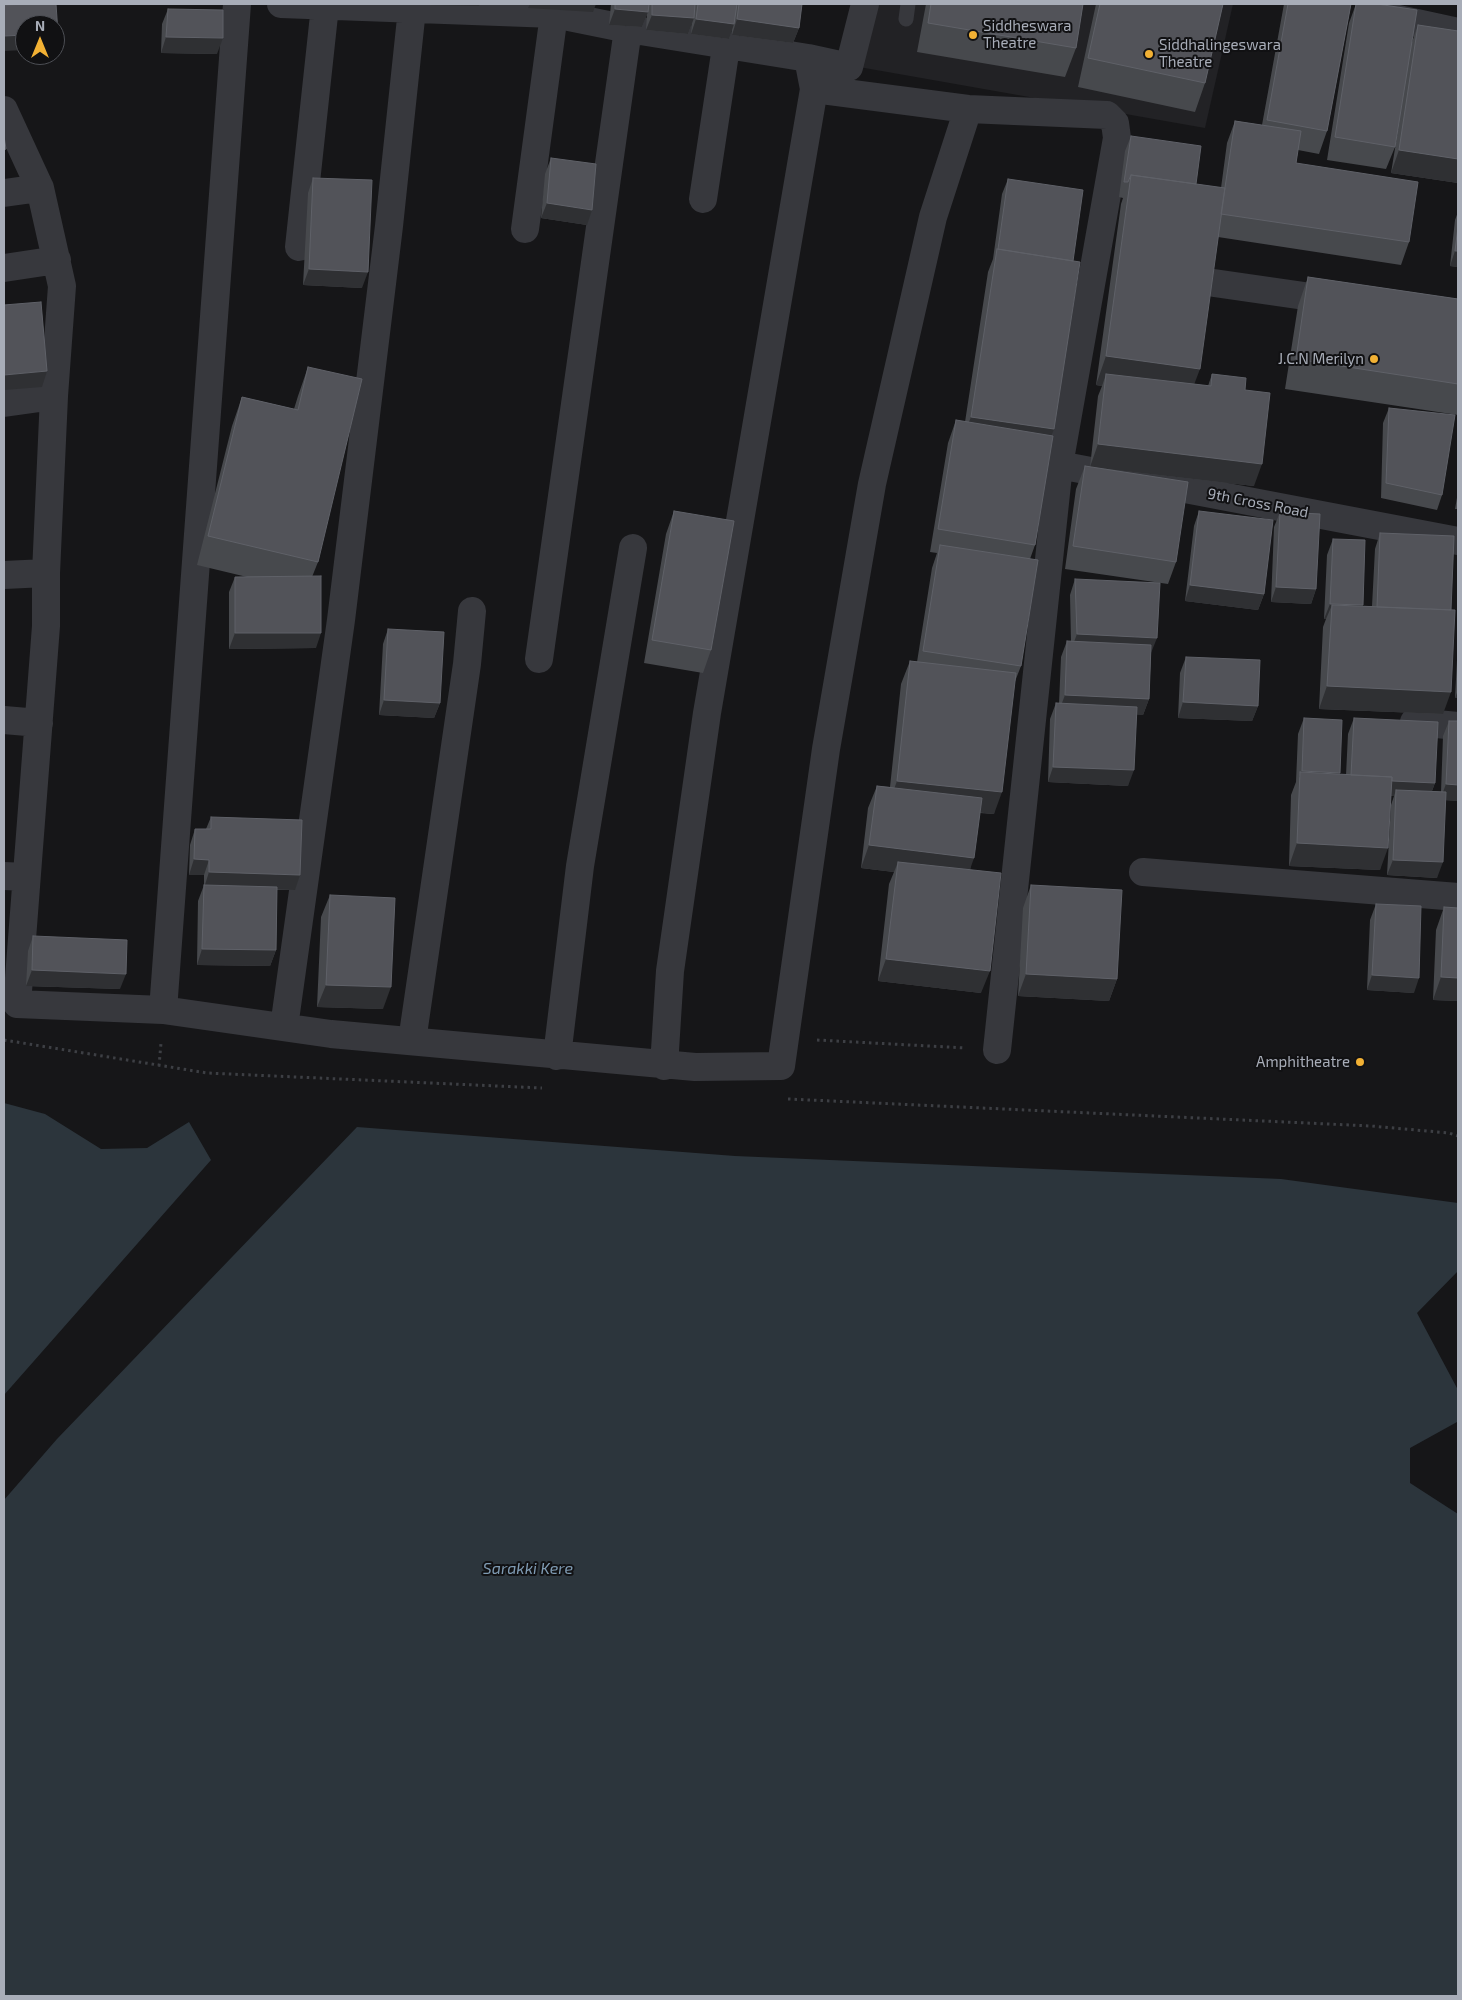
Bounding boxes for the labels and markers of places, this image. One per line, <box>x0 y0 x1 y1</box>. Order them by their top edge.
place label: Siddheswara Theatre <box>983 17 1072 52</box>
marker: Siddheswara Theatre <box>967 29 979 41</box>
place label: Siddhalingeswara Theatre <box>1159 36 1281 71</box>
marker: Siddhalingeswara Theatre <box>1143 48 1155 60</box>
place label: J.C.N Merilyn <box>1278 350 1364 368</box>
marker: J.C.N Merilyn <box>1368 353 1380 365</box>
place label: Amphitheatre <box>1256 1053 1350 1071</box>
marker: Amphitheatre <box>1354 1056 1366 1068</box>

